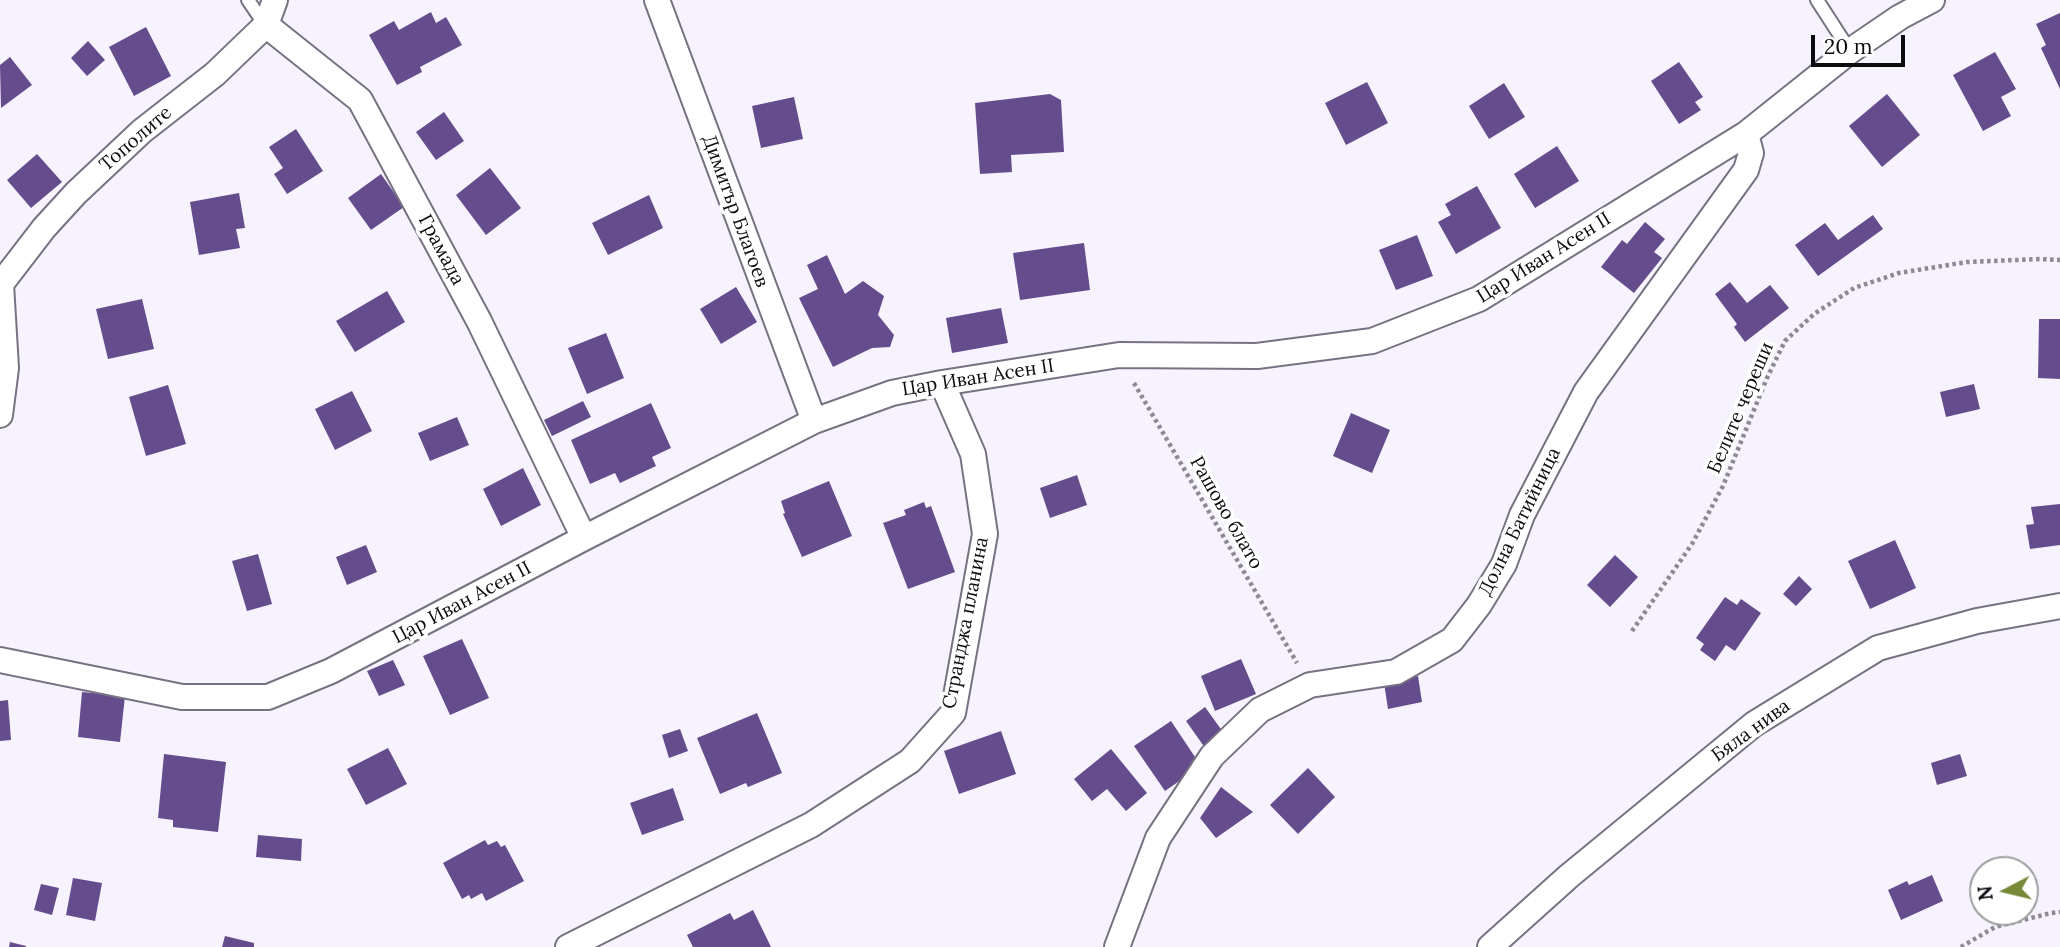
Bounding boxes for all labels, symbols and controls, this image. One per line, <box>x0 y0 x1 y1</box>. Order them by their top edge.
scale bar <box>1815 21 1910 65</box>
text: 20 m <box>1824 33 1873 60</box>
street label: Тополите <box>95 102 177 176</box>
street label: Димитър Благоев <box>697 132 773 290</box>
street label: Цар Иван Асен II <box>1473 208 1615 308</box>
street label: Грамада <box>413 211 469 289</box>
street label: Белите череши <box>1703 339 1779 477</box>
street label: Цар Иван Асен II <box>900 355 1056 401</box>
street label: Долна Батийница <box>1474 444 1566 600</box>
street label: Рашово блато <box>1185 453 1267 573</box>
street label: Странджа планина <box>938 535 994 711</box>
street label: Цар Иван Асен II <box>389 557 535 649</box>
street label: Бяла нива <box>1707 695 1795 767</box>
north arrow <box>1969 856 2039 926</box>
text: N <box>1972 885 1998 902</box>

